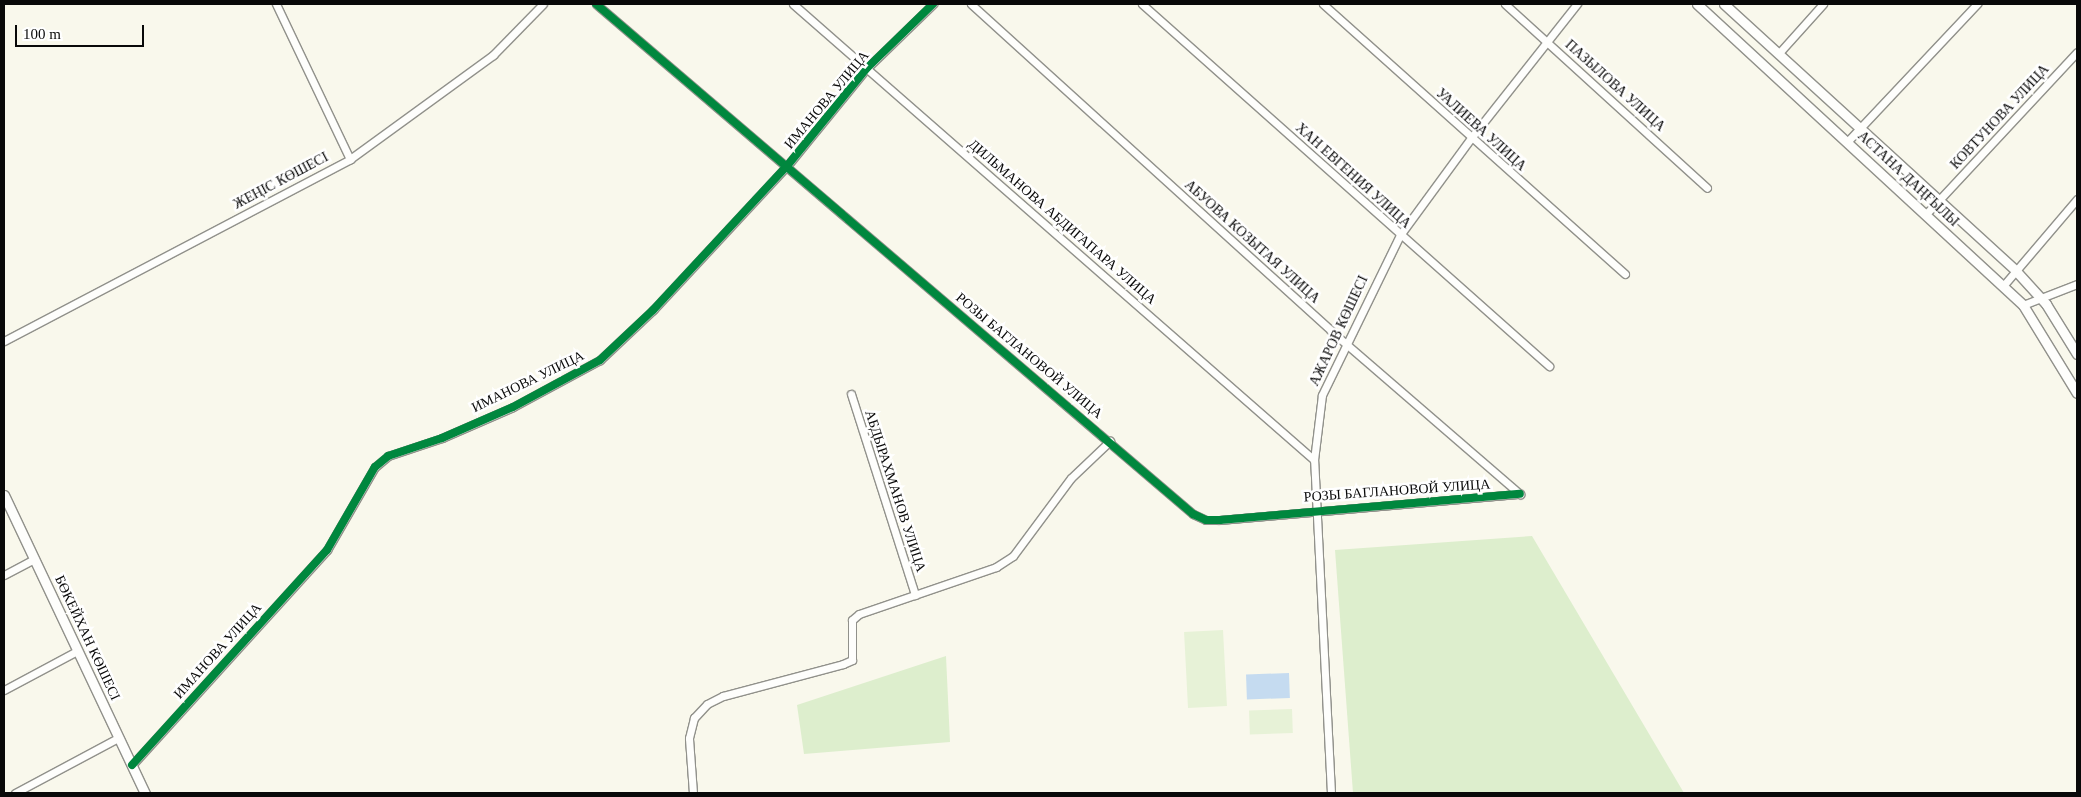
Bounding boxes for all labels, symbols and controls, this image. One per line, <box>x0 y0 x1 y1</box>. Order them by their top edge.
scale bar <box>18 15 146 47</box>
text: 100 m <box>23 26 61 42</box>
street label: ПАЗЫЛОВА УЛИЦА <box>1561 37 1669 135</box>
street label: ИМАНОВА УЛИЦА <box>781 47 873 153</box>
street label: КОВТУНОВА УЛИЦА <box>1947 61 2053 173</box>
street label: УАЛИЕВА УЛИЦА <box>1432 85 1530 175</box>
street label: ХАН ЕВГЕНИЯ УЛИЦА <box>1292 120 1414 232</box>
street label: АСТАНА ДАҢҒЫЛЫ <box>1854 128 1962 230</box>
street label: ДИЛЬМАНОВА АБДИГАПАРА УЛИЦА <box>965 136 1159 308</box>
street label: ЖЕҢІС КӨШЕСІ <box>231 149 331 213</box>
street label: АБУОВА КОЗЫТАЯ УЛИЦА <box>1181 177 1323 307</box>
street label: АЖАРОВ КӨШЕСІ <box>1306 273 1372 389</box>
street label: РОЗЫ БАГЛАНОВОЙ УЛИЦА <box>952 290 1106 422</box>
street label: ИМАНОВА УЛИЦА <box>469 347 587 417</box>
street label: АБДЫРАХМАНОВ УЛИЦА <box>861 408 929 574</box>
street label: РОЗЫ БАГЛАНОВОЙ УЛИЦА <box>1303 476 1491 506</box>
street label: БӨКЕЙХАН КӨШЕСІ <box>51 573 123 703</box>
street label: ИМАНОВА УЛИЦА <box>171 600 265 702</box>

